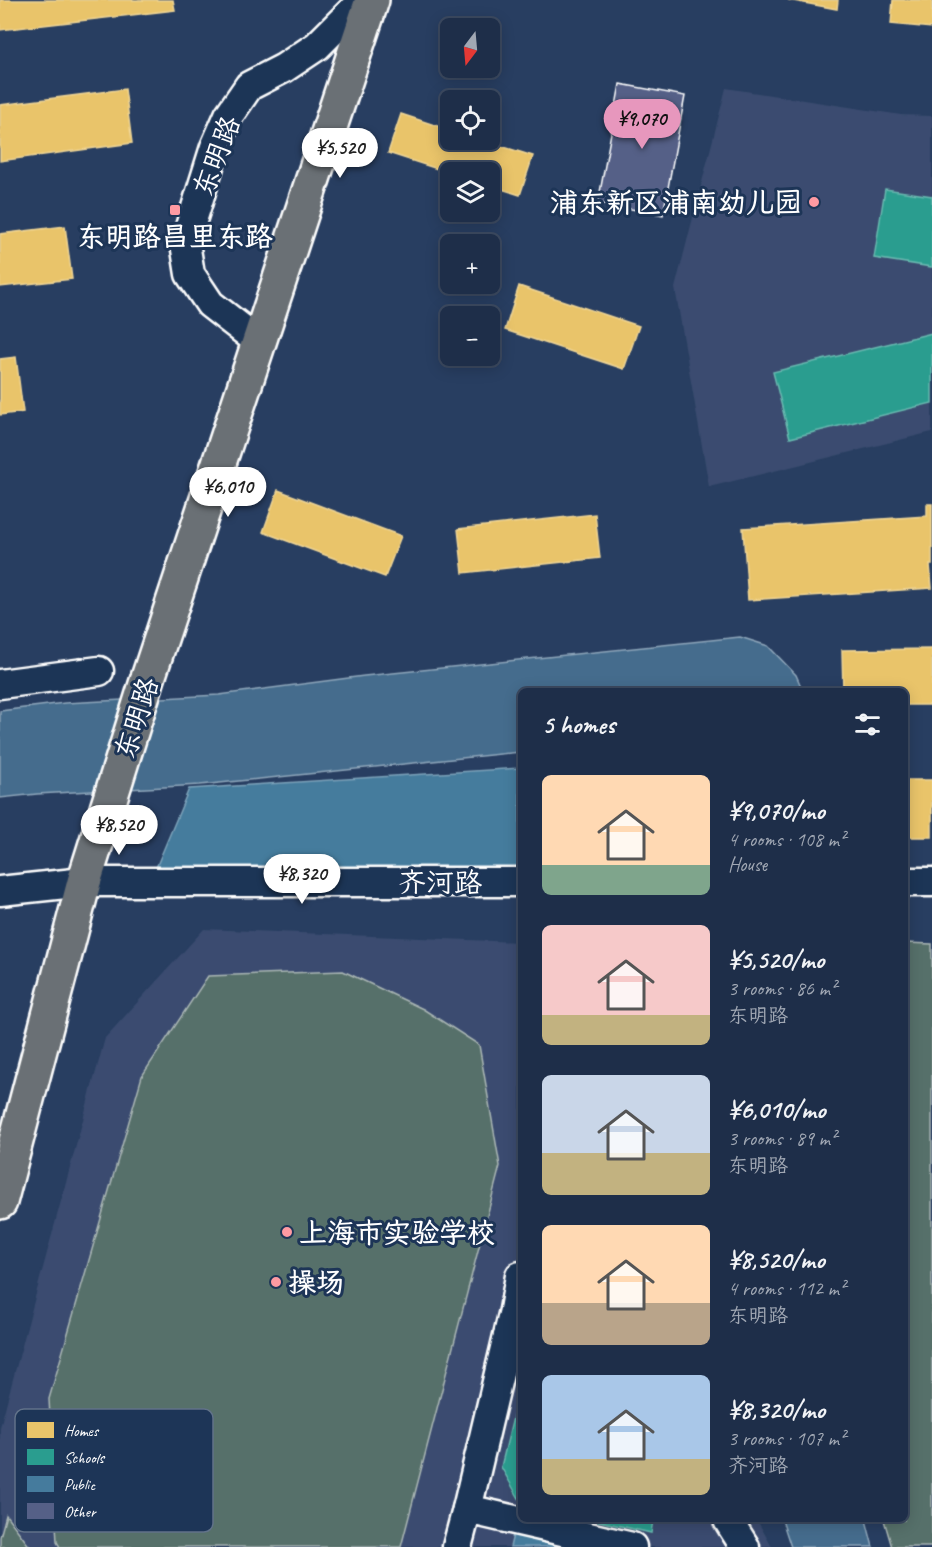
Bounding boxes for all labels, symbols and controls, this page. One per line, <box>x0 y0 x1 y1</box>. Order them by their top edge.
north arrow <box>440 18 500 78</box>
map controls <box>440 18 500 366</box>
button: locate <box>440 90 500 150</box>
pin: ¥9,070 <box>593 99 691 150</box>
text: ¥9,070 <box>618 106 666 131</box>
street label: 东明路 <box>185 111 248 202</box>
pin: ¥5,520 <box>291 128 389 179</box>
text: ¥5,520 <box>316 135 364 160</box>
button: layers <box>440 162 500 222</box>
place label: 浦东新区浦南幼儿园 <box>550 185 802 220</box>
marker: 浦东新区浦南幼儿园 <box>807 195 821 209</box>
marker: 东明路昌里东路 <box>168 203 182 217</box>
place label: 东明路昌里东路 <box>77 219 273 254</box>
button: + <box>440 234 500 294</box>
button: − <box>440 306 500 366</box>
pin: ¥6,010 <box>179 467 277 518</box>
text: ¥6,010 <box>203 474 253 499</box>
street label: 东明路 <box>107 673 166 764</box>
text: 5 homes <box>542 708 615 741</box>
icon: filters <box>851 708 884 741</box>
text: ¥9,070/mo <box>728 794 825 827</box>
icon: home <box>590 799 662 871</box>
pin: ¥8,520 <box>70 805 168 856</box>
text: ¥8,520 <box>95 812 143 837</box>
text: 4 rooms · 108 m² <box>728 827 845 852</box>
text: House <box>728 852 767 877</box>
pin: ¥8,320 <box>253 854 351 905</box>
text: ¥8,320 <box>278 861 326 886</box>
street label: 齐河路 <box>398 865 482 900</box>
text: ¥5,520/mo <box>728 943 824 976</box>
icon: home <box>590 949 662 1021</box>
text: 3 rooms · 86 m² <box>728 976 836 1001</box>
text: 东明路 <box>728 1003 788 1028</box>
text: ¥6,010/mo <box>728 1093 826 1126</box>
icon: home <box>590 1099 662 1171</box>
text: 3 rooms · 89 m² <box>728 1126 836 1151</box>
text: 东明路 <box>728 1153 788 1178</box>
place label: 上海市实验学校 <box>299 1215 495 1250</box>
marker: 上海市实验学校 <box>280 1225 294 1239</box>
text: ¥8,520/mo <box>728 1243 825 1276</box>
icon: home <box>590 1249 662 1321</box>
place label: 操场 <box>288 1265 344 1300</box>
marker: 操场 <box>269 1275 283 1289</box>
text: 4 rooms · 112 m² <box>728 1276 845 1301</box>
text: 东明路 <box>728 1303 788 1328</box>
text: ¥8,320/mo <box>728 1393 825 1426</box>
icon: home <box>590 1399 662 1471</box>
legend <box>15 1409 213 1532</box>
text: Homes <box>64 1421 100 1441</box>
text: 3 rooms · 107 m² <box>728 1426 845 1451</box>
text: Schools <box>64 1448 105 1468</box>
text: 齐河路 <box>728 1453 788 1478</box>
text: Public <box>64 1475 96 1495</box>
text: Other <box>64 1502 97 1522</box>

